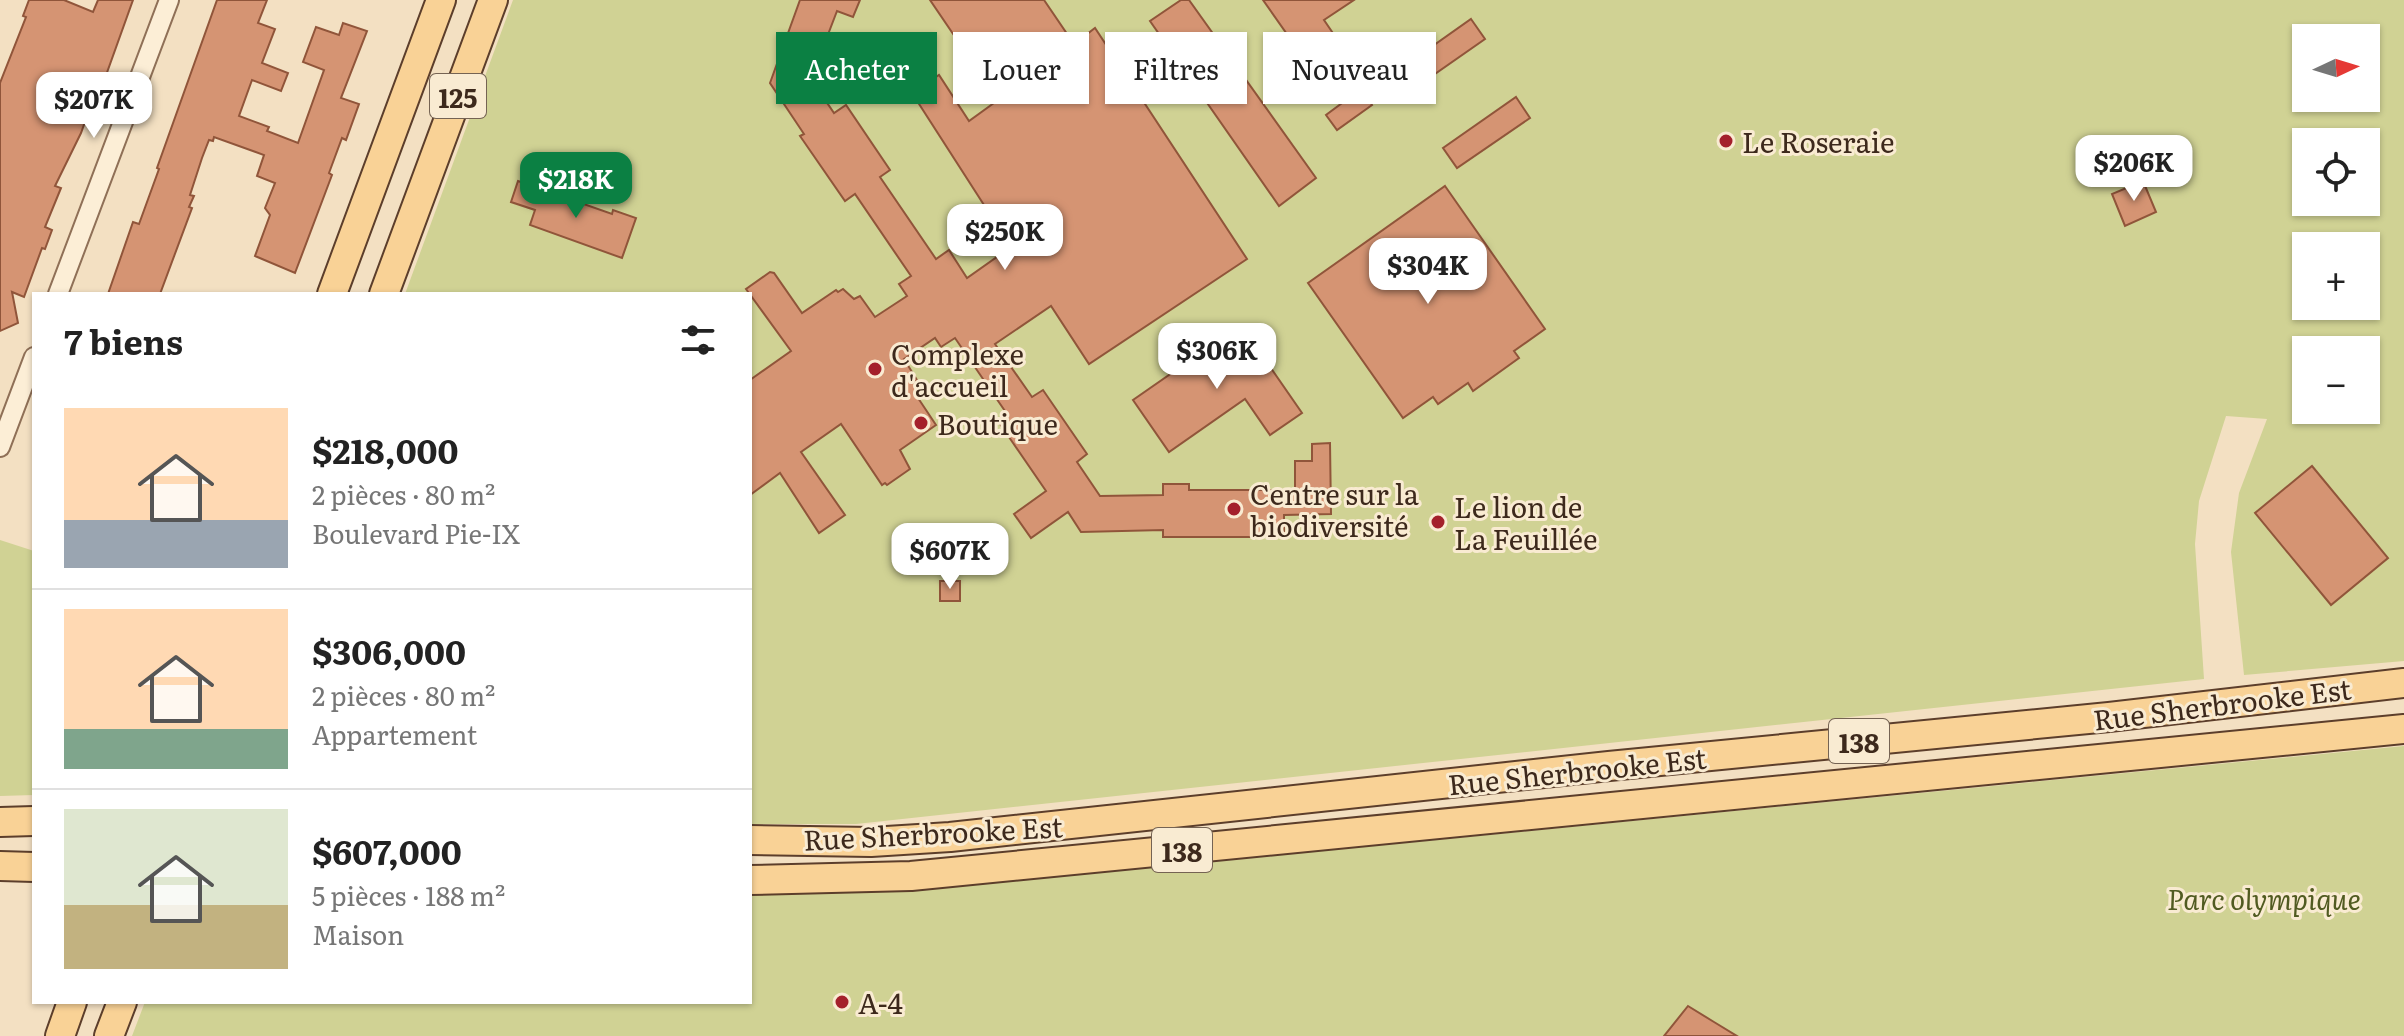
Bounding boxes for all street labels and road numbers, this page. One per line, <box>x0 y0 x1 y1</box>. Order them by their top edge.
road number: 125 <box>430 74 486 118</box>
street label: Rue Sherbrooke Est <box>2091 666 2354 740</box>
road number: 138 <box>1829 719 1889 763</box>
street label: Rue Sherbrooke Est <box>1446 735 1709 804</box>
street label: Rue Sherbrooke Est <box>802 804 1064 860</box>
road number: 138 <box>1152 828 1212 872</box>

